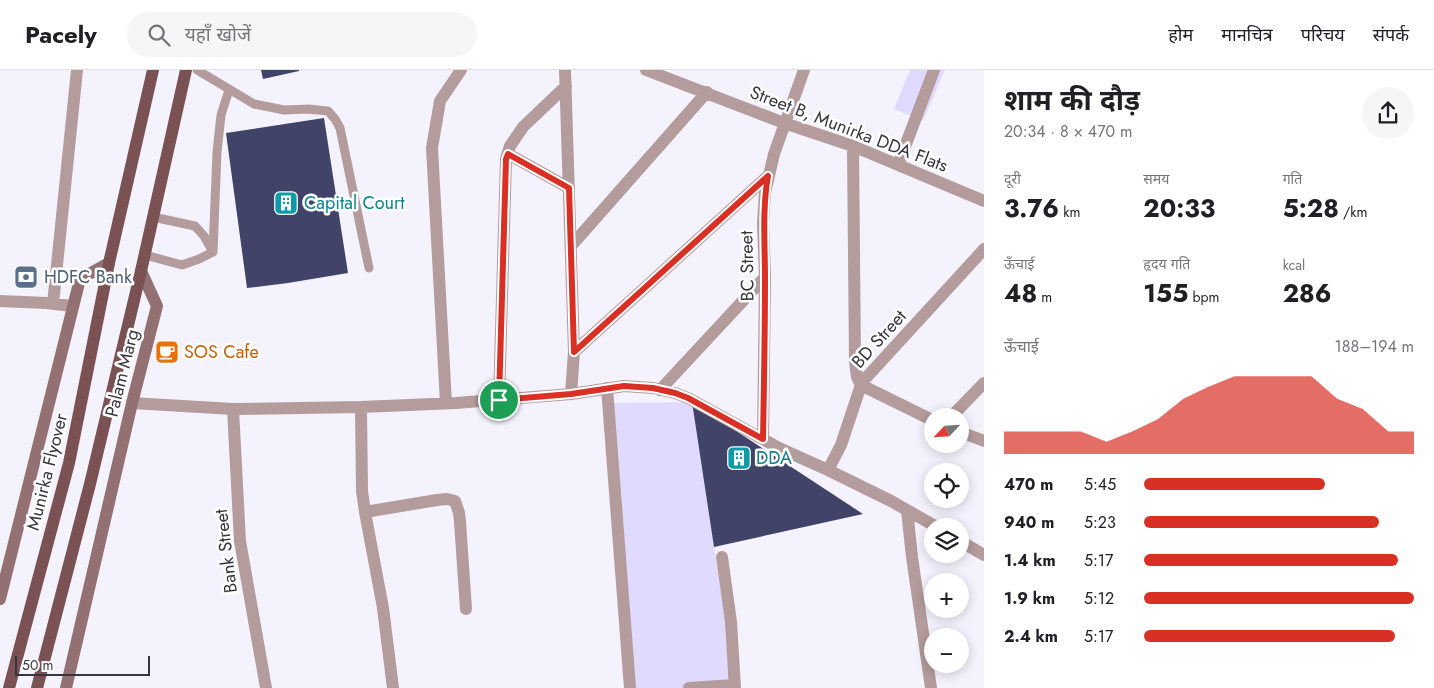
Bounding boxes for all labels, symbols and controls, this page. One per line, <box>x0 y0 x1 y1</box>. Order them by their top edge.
search box <box>127 12 477 57</box>
text: Pacely <box>25 17 97 52</box>
icon: search <box>145 21 173 49</box>
text: यहाँ खोजें <box>185 21 251 48</box>
text: होम <box>1168 22 1193 48</box>
text: मानचित्र <box>1221 22 1273 48</box>
text: परिचय <box>1301 22 1345 48</box>
text: संपर्क <box>1373 22 1409 48</box>
street label: Street B, Munirka DDA Flats <box>746 79 952 179</box>
text: शाम की दौड़ <box>1004 80 1140 121</box>
button: share <box>1362 87 1414 139</box>
text: 20:34 · 8 × 470 m <box>1004 120 1132 143</box>
text: दूरी <box>1004 169 1021 189</box>
text: समय <box>1143 169 1169 189</box>
text: गति <box>1283 169 1302 189</box>
building icon: Capital Court <box>273 190 299 216</box>
place label: Capital Court <box>304 190 405 216</box>
text: 3.76 <box>1004 190 1059 226</box>
text: 20:33 <box>1143 190 1215 226</box>
text: 5:28 <box>1283 190 1339 226</box>
text: km <box>1059 202 1080 222</box>
text: /km <box>1339 202 1367 222</box>
street label: BC Street <box>733 230 761 302</box>
text: ऊँचाई <box>1004 254 1034 274</box>
text: हृदय गति <box>1143 254 1190 274</box>
text: kcal <box>1283 255 1305 275</box>
bank icon: HDFC Bank <box>13 264 39 290</box>
place label: HDFC Bank <box>44 264 132 290</box>
text: 48 <box>1004 275 1037 311</box>
text: 155 <box>1143 275 1188 311</box>
text: 286 <box>1283 275 1331 311</box>
text: m <box>1037 287 1052 307</box>
text: bpm <box>1188 287 1219 307</box>
street label: BD Street <box>846 304 913 374</box>
street label: Palam Marg <box>99 326 145 420</box>
text: ऊँचाई <box>1004 335 1039 358</box>
text: 188–194 m <box>1334 335 1414 358</box>
cafe icon: SOS Cafe <box>154 339 180 365</box>
place label: SOS Cafe <box>184 339 259 365</box>
pin <box>478 379 520 421</box>
icon: arrive <box>485 386 513 414</box>
north arrow <box>924 408 969 452</box>
map controls <box>924 408 969 673</box>
street label: Munirka Flyover <box>20 410 74 533</box>
building icon: DDA <box>726 445 752 471</box>
place label: DDA <box>756 445 792 471</box>
button: locate <box>924 463 969 508</box>
text: 470 m <box>1004 473 1053 496</box>
text: 5:45 <box>1084 473 1116 496</box>
street label: Bank Street <box>208 507 244 594</box>
text: 940 m <box>1004 511 1054 534</box>
text: 5:23 <box>1084 511 1116 534</box>
button: layers <box>924 518 969 563</box>
text: 1.4 km <box>1004 549 1056 572</box>
text: 5:17 <box>1084 549 1113 572</box>
button: + <box>924 573 969 618</box>
text: 1.9 km <box>1004 587 1055 610</box>
text: 5:12 <box>1084 587 1114 610</box>
text: 2.4 km <box>1004 625 1058 648</box>
text: 5:17 <box>1084 625 1113 648</box>
button: − <box>924 628 969 673</box>
scale bar <box>15 653 150 676</box>
text: 50 m <box>22 655 53 675</box>

